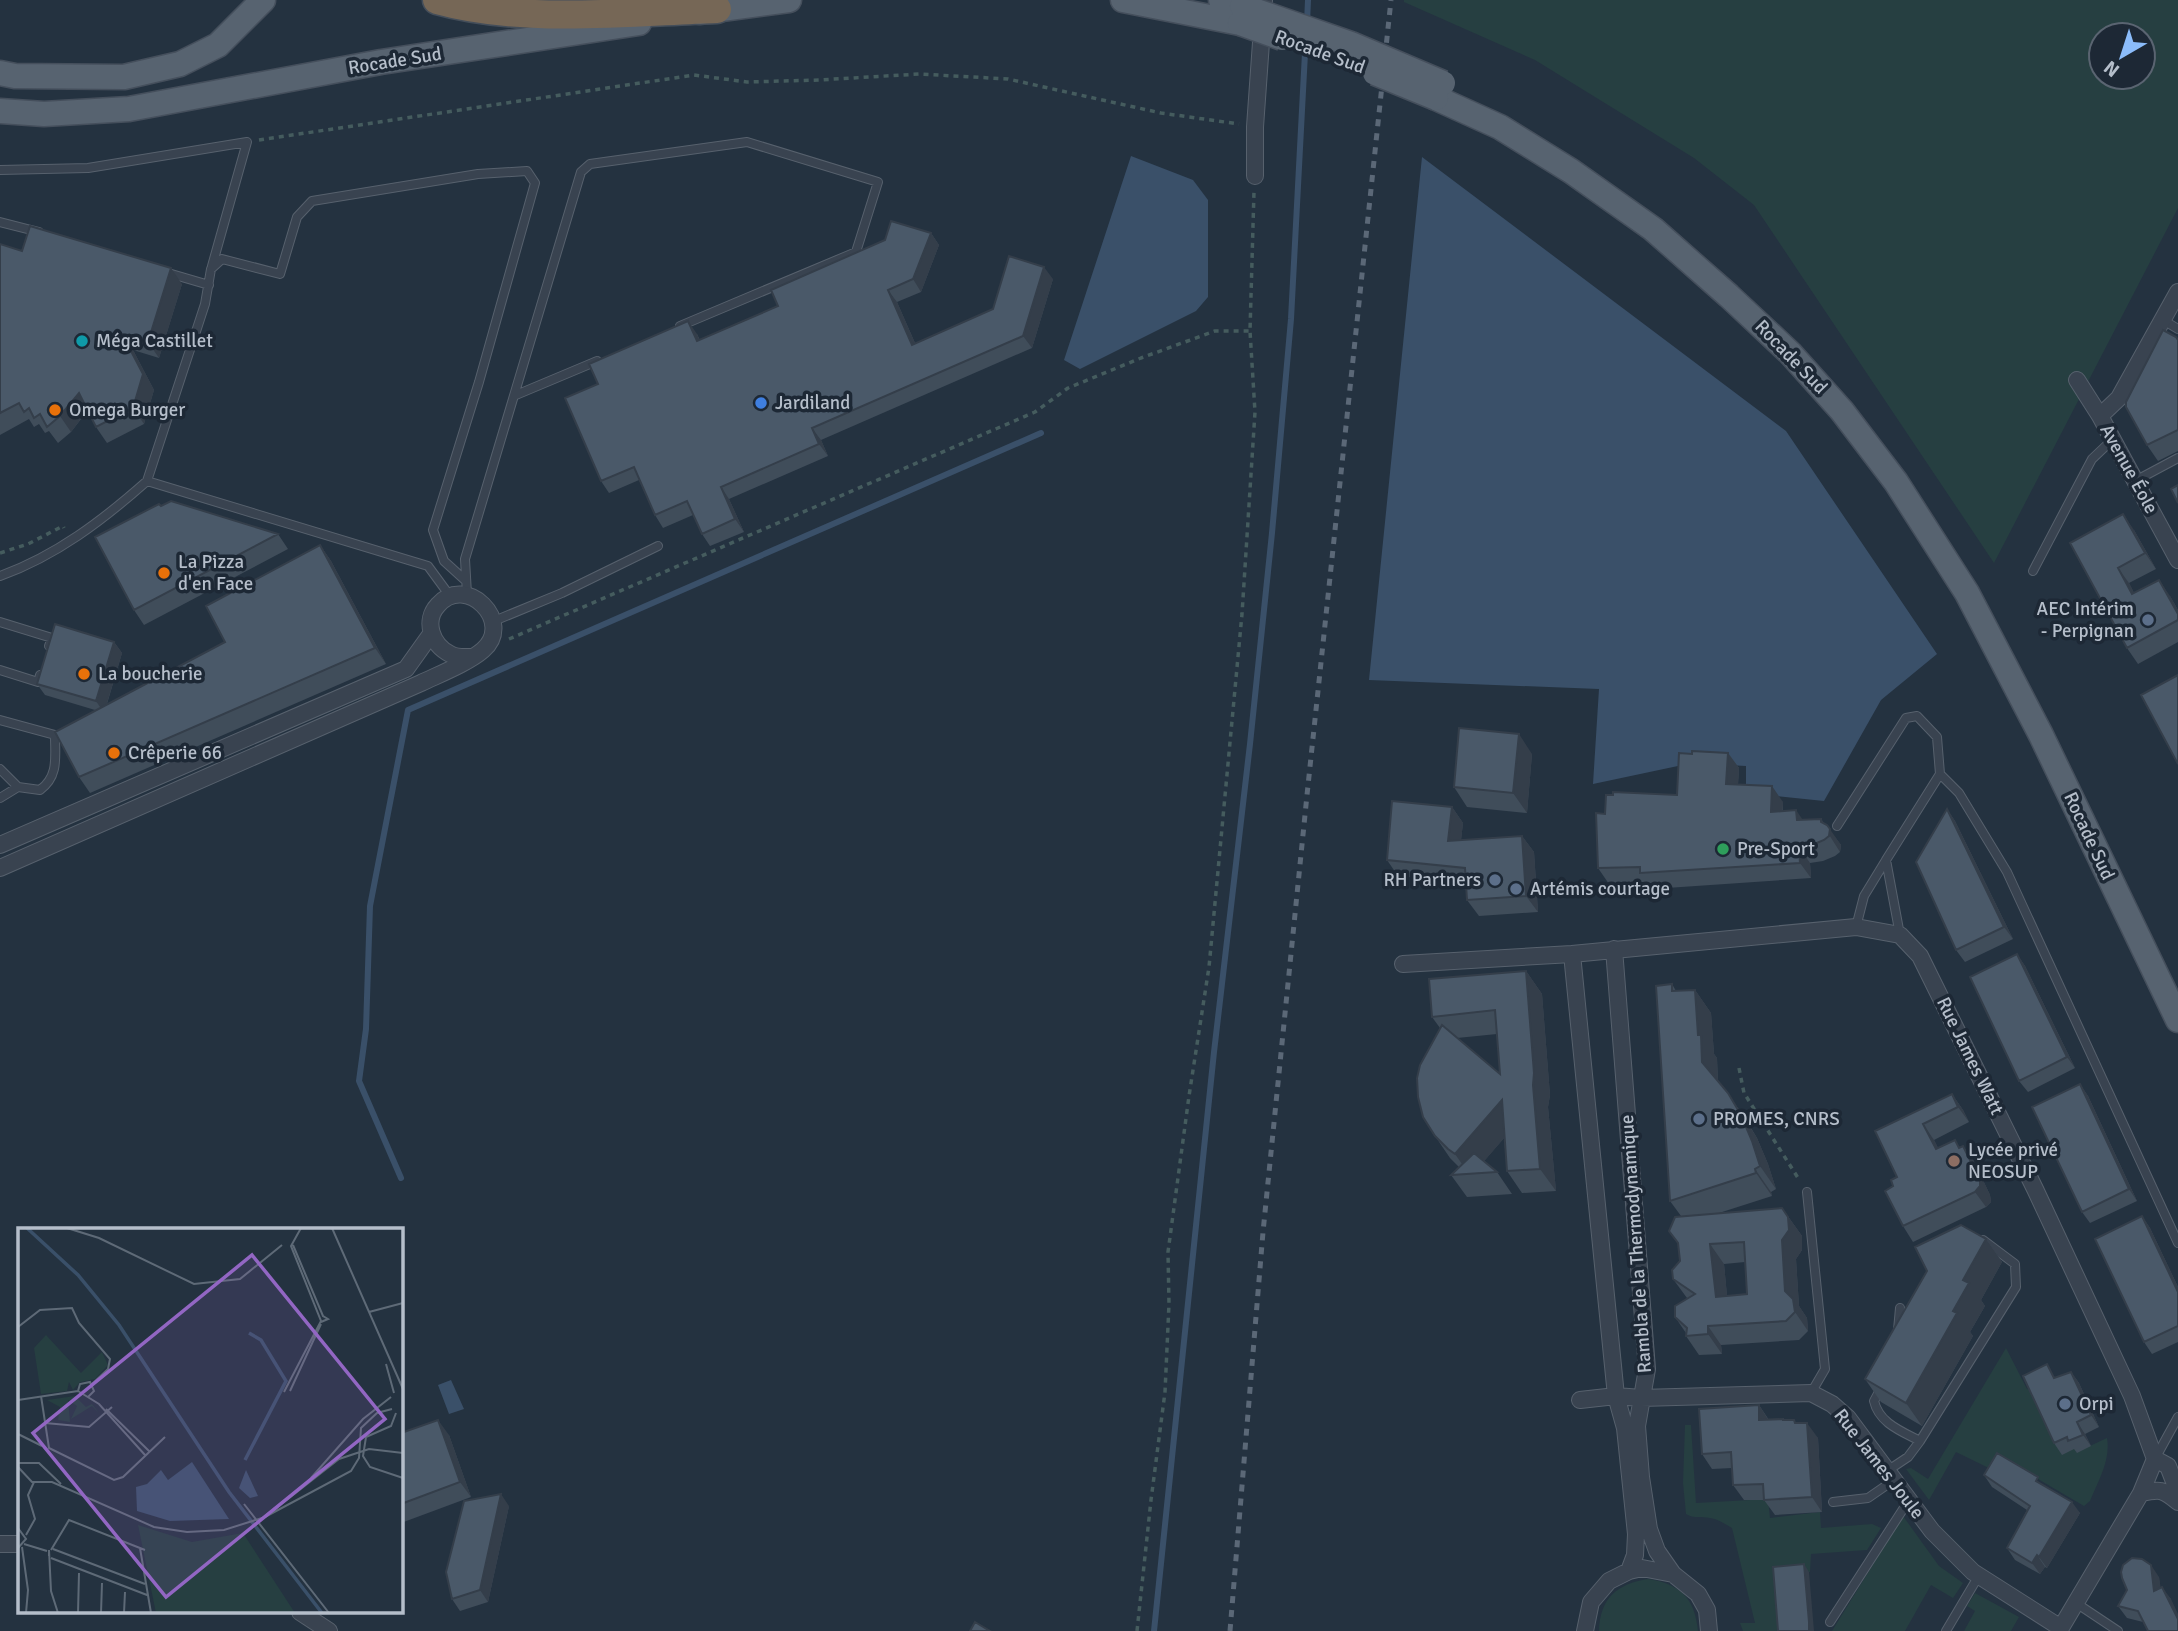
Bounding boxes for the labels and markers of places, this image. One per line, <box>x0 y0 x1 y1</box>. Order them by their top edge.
place label: Méga Castillet <box>96 329 213 353</box>
marker: Méga Castillet <box>74 333 90 349</box>
place label: Jardiland <box>775 391 850 415</box>
marker: Jardiland <box>753 395 769 411</box>
place label: Omega Burger <box>69 398 185 422</box>
marker: Omega Burger <box>47 402 63 418</box>
place label: La Pizza d'en Face <box>178 550 253 596</box>
marker: La Pizza d'en Face <box>156 565 172 581</box>
place label: AEC Intérim - Perpignan <box>2037 597 2134 643</box>
marker: AEC Intérim - Perpignan <box>2140 612 2156 628</box>
place label: La boucherie <box>98 662 203 686</box>
marker: La boucherie <box>76 666 92 682</box>
place label: Crêperie 66 <box>128 741 222 765</box>
marker: Crêperie 66 <box>106 745 122 761</box>
place label: Pre-Sport <box>1737 837 1815 861</box>
marker: Pre-Sport <box>1715 841 1731 857</box>
place label: RH Partners <box>1383 868 1481 892</box>
marker: RH Partners <box>1487 872 1503 888</box>
place label: Artémis courtage <box>1530 877 1670 901</box>
marker: Artémis courtage <box>1508 881 1524 897</box>
place label: PROMES, CNRS <box>1713 1107 1840 1131</box>
marker: PROMES, CNRS <box>1691 1111 1707 1127</box>
place label: Lycée privé NEOSUP <box>1968 1138 2058 1184</box>
marker: Lycée privé NEOSUP <box>1946 1153 1962 1169</box>
place label: Orpi <box>2079 1392 2114 1416</box>
marker: Orpi <box>2057 1396 2073 1412</box>

